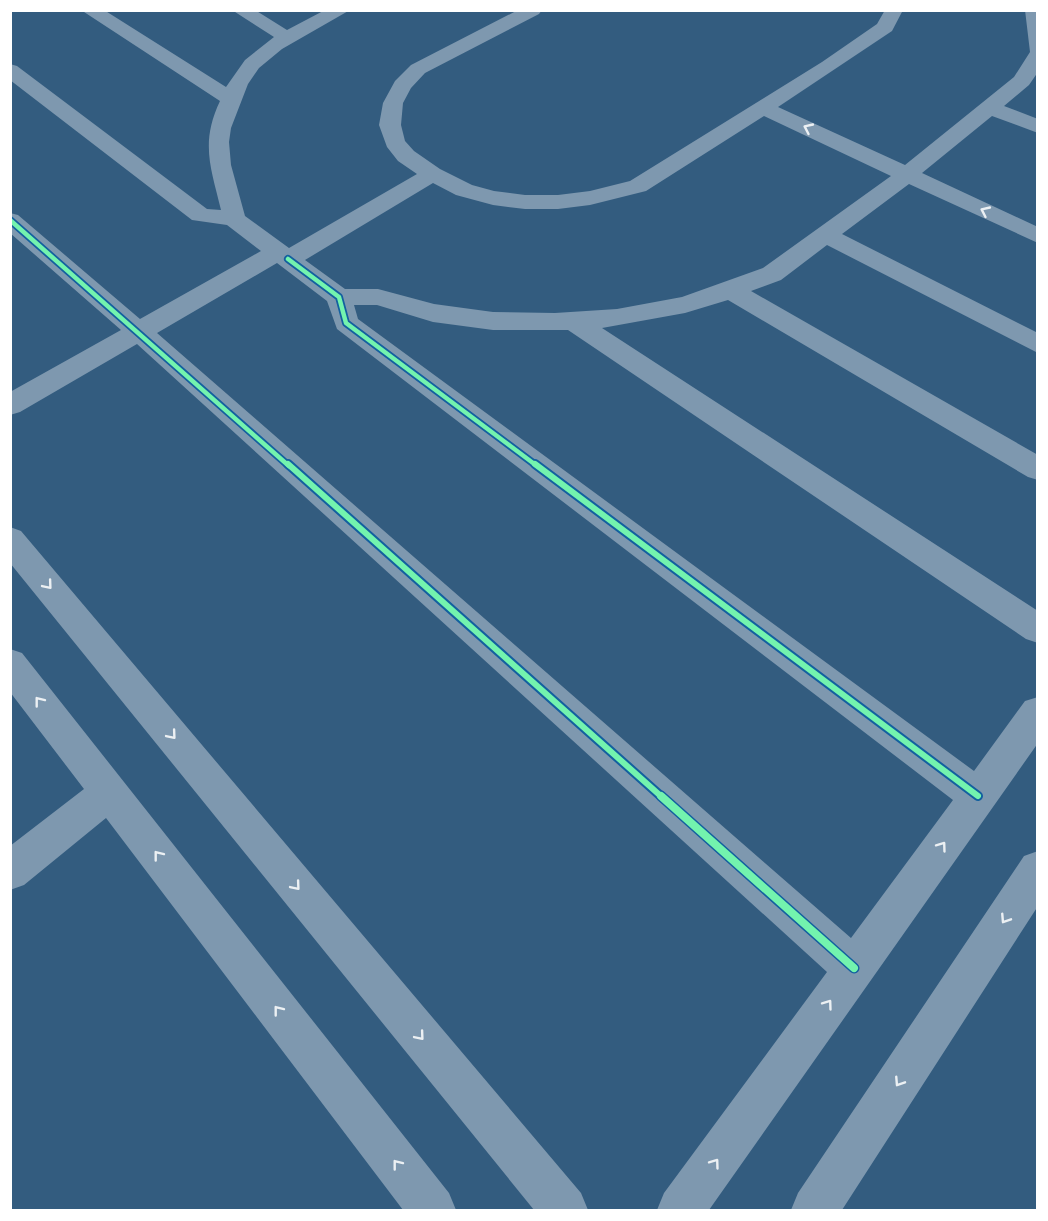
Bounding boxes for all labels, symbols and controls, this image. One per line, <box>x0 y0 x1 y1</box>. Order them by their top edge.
one-way arrow <box>804 124 815 136</box>
one-way arrow <box>980 207 991 219</box>
one-way arrow <box>40 578 51 589</box>
one-way arrow <box>36 697 47 708</box>
one-way arrow <box>165 728 176 739</box>
one-way arrow <box>935 841 946 852</box>
one-way arrow <box>155 851 166 862</box>
one-way arrow <box>289 879 300 890</box>
one-way arrow <box>1001 913 1013 923</box>
one-way arrow <box>821 1000 832 1011</box>
one-way arrow <box>274 1005 285 1016</box>
one-way arrow <box>413 1029 424 1040</box>
one-way arrow <box>894 1076 906 1086</box>
one-way arrow <box>708 1158 719 1169</box>
one-way arrow <box>393 1160 404 1171</box>

